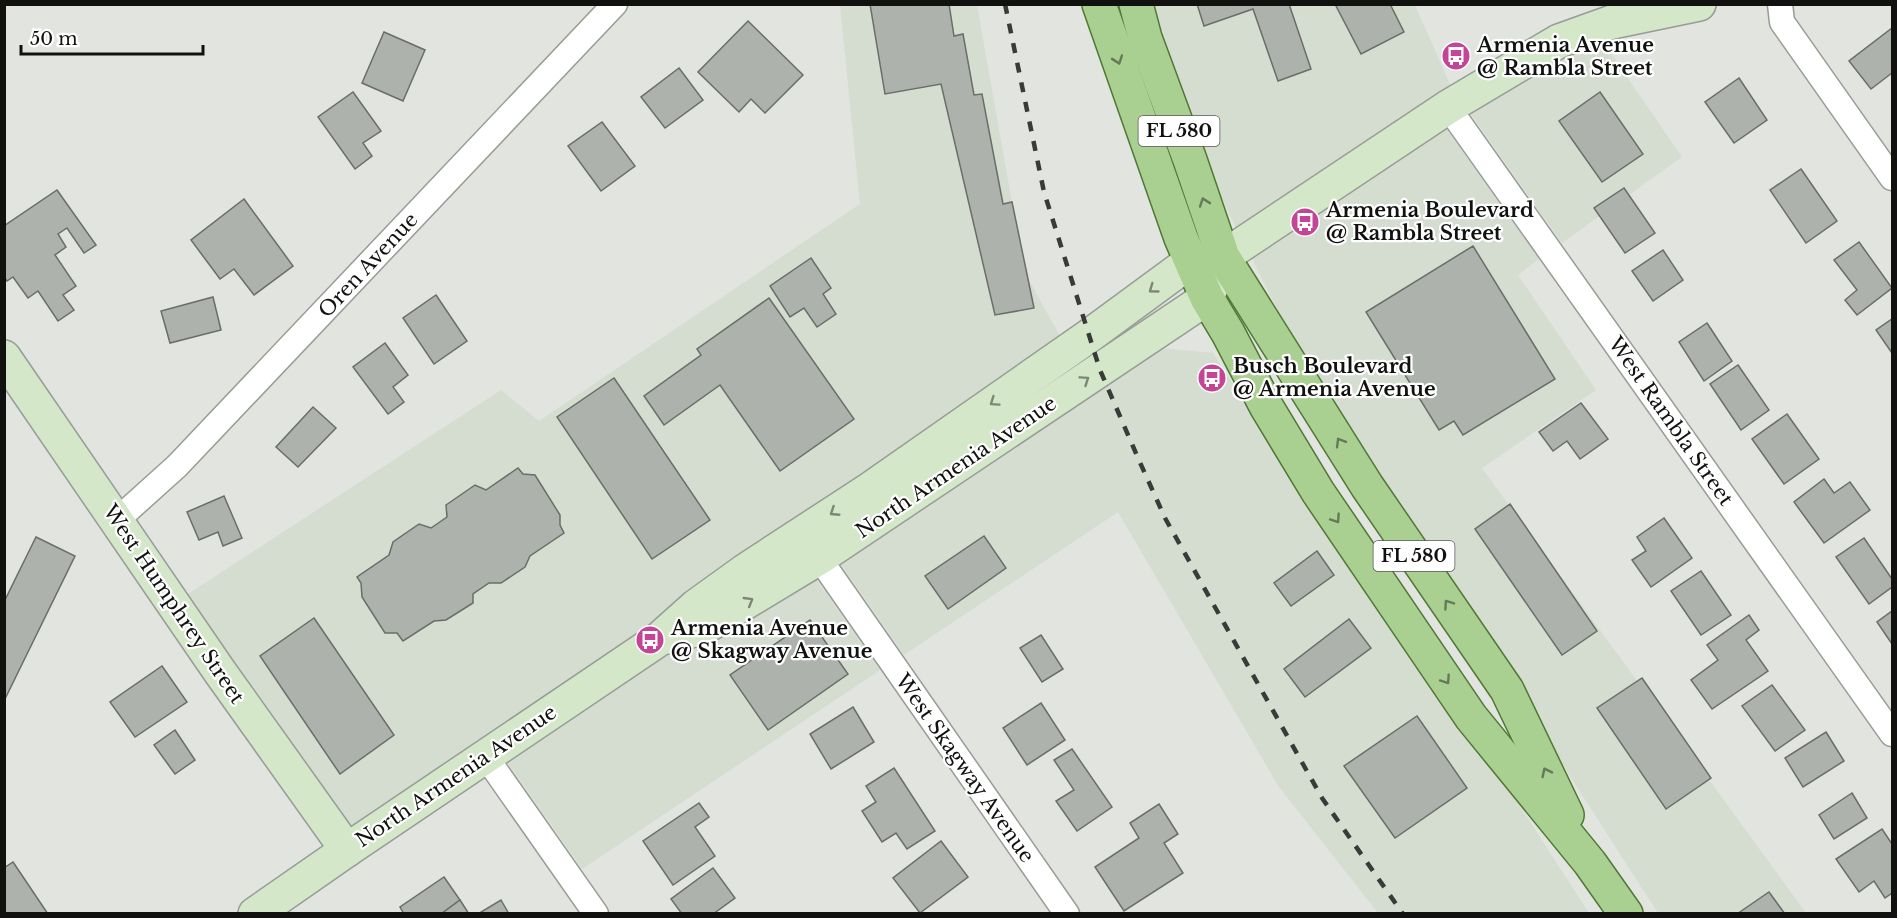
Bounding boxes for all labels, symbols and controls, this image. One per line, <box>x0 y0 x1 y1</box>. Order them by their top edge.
scale bar <box>21 18 202 56</box>
text: 50 m <box>30 28 78 50</box>
place label: Armenia Avenue @ Rambla Street <box>1476 33 1654 80</box>
bus stop icon: Armenia Avenue @ Rambla Street <box>1440 40 1472 72</box>
one-way arrow <box>1111 54 1123 65</box>
road number: FL 580 <box>1138 116 1220 146</box>
one-way arrow <box>1199 197 1212 208</box>
place label: Armenia Boulevard @ Rambla Street <box>1325 198 1534 245</box>
bus stop icon: Armenia Boulevard @ Rambla Street <box>1289 206 1321 238</box>
street label: Oren Avenue <box>313 208 423 322</box>
one-way arrow <box>1149 282 1160 293</box>
street label: West Rambla Street <box>1603 331 1739 510</box>
place label: Busch Boulevard @ Armenia Avenue <box>1233 354 1436 401</box>
bus stop icon: Busch Boulevard @ Armenia Avenue <box>1196 362 1228 394</box>
one-way arrow <box>1079 376 1089 388</box>
street label: North Armenia Avenue <box>851 391 1061 543</box>
one-way arrow <box>990 395 1001 406</box>
one-way arrow <box>1335 438 1347 448</box>
street label: West Humphrey Street <box>98 499 250 708</box>
one-way arrow <box>829 505 840 516</box>
one-way arrow <box>1329 513 1340 524</box>
road number: FL 580 <box>1374 541 1454 571</box>
one-way arrow <box>743 596 753 608</box>
one-way arrow <box>1444 600 1455 611</box>
place label: Armenia Avenue @ Skagway Avenue <box>670 616 872 663</box>
bus stop icon: Armenia Avenue @ Skagway Avenue <box>634 624 666 656</box>
street label: West Skagway Avenue <box>890 668 1039 867</box>
one-way arrow <box>1439 674 1450 685</box>
street label: North Armenia Avenue <box>351 700 561 852</box>
one-way arrow <box>1542 767 1554 778</box>

